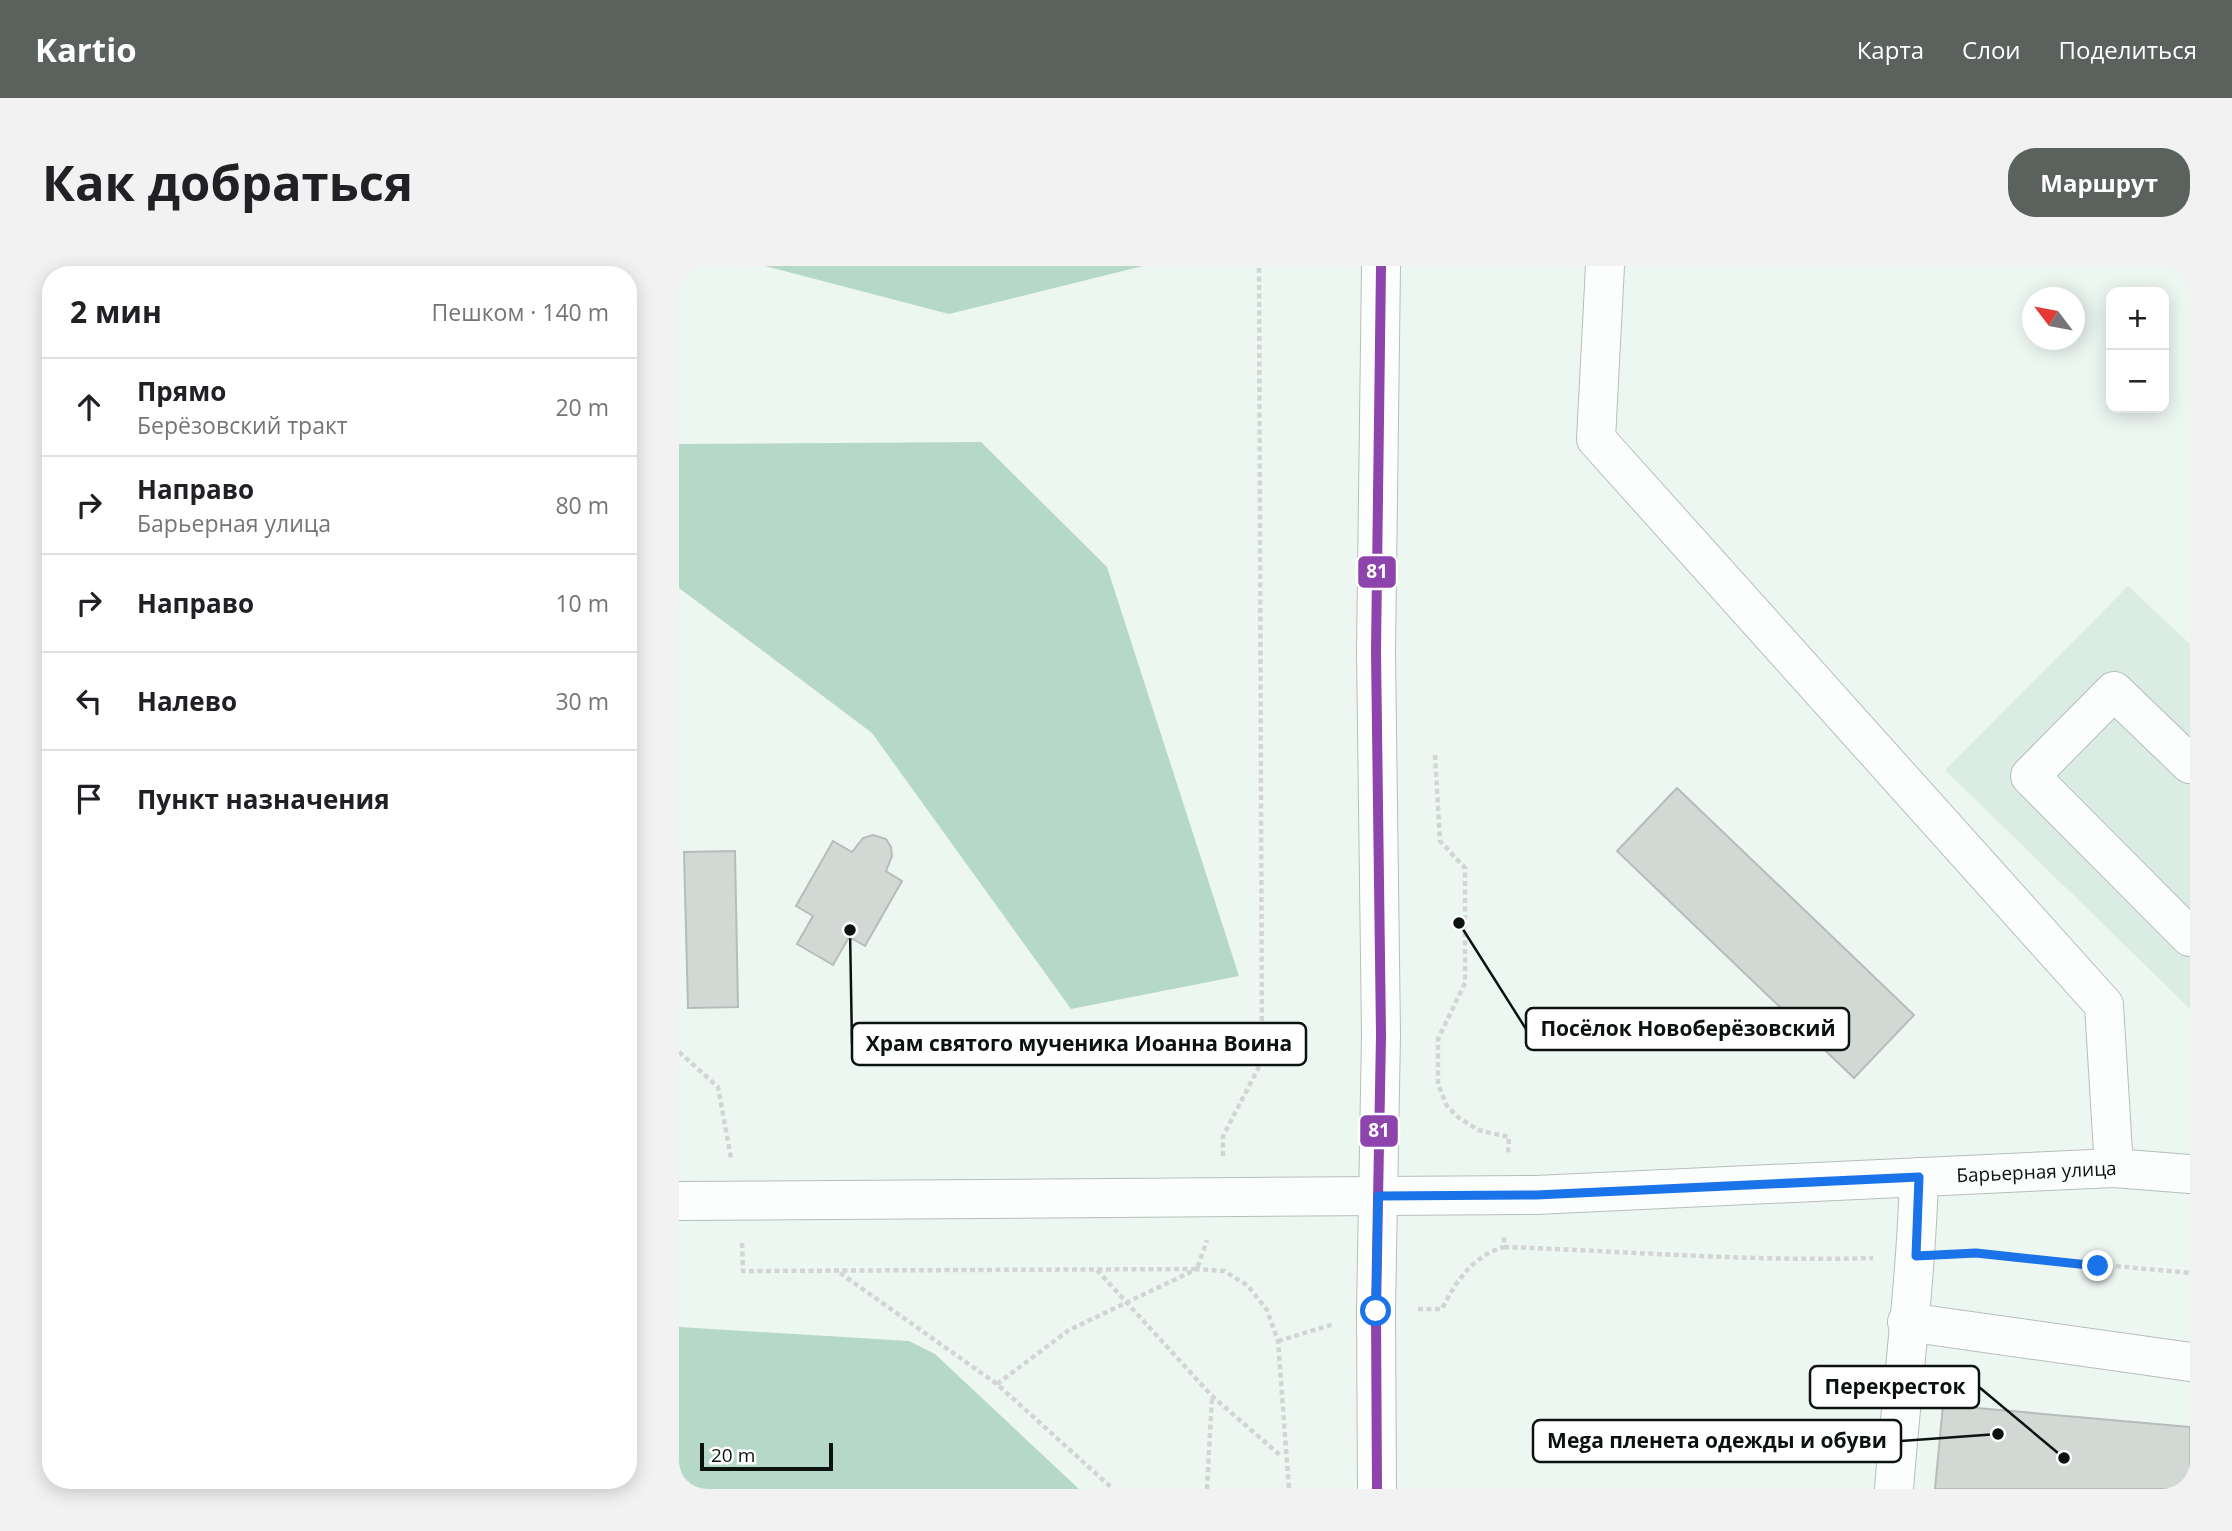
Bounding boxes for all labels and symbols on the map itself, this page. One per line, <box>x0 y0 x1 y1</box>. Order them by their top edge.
north arrow <box>2022 287 2085 350</box>
line badge: 81 <box>1357 555 1397 589</box>
text: 81 <box>1366 558 1388 584</box>
callout: Посёлок Новоберёзовский <box>1526 1008 1849 1050</box>
text: Посёлок Новоберёзовский <box>1540 1014 1836 1042</box>
callout: Храм святого мученика Иоанна Воина <box>852 1023 1306 1065</box>
text: Храм святого мученика Иоанна Воина <box>866 1029 1292 1057</box>
line badge: 81 <box>1359 1114 1399 1148</box>
text: 81 <box>1368 1117 1390 1143</box>
street label: Барьерная улица <box>1956 1155 2117 1188</box>
route end <box>2082 1250 2113 1281</box>
route start <box>1360 1295 1391 1326</box>
callout: Перекресток <box>1810 1366 1979 1408</box>
text: Перекресток <box>1825 1372 1965 1400</box>
callout: Mega пленета одежды и обуви <box>1533 1420 1901 1462</box>
text: Mega пленета одежды и обуви <box>1547 1426 1887 1454</box>
scale bar <box>700 1440 833 1472</box>

